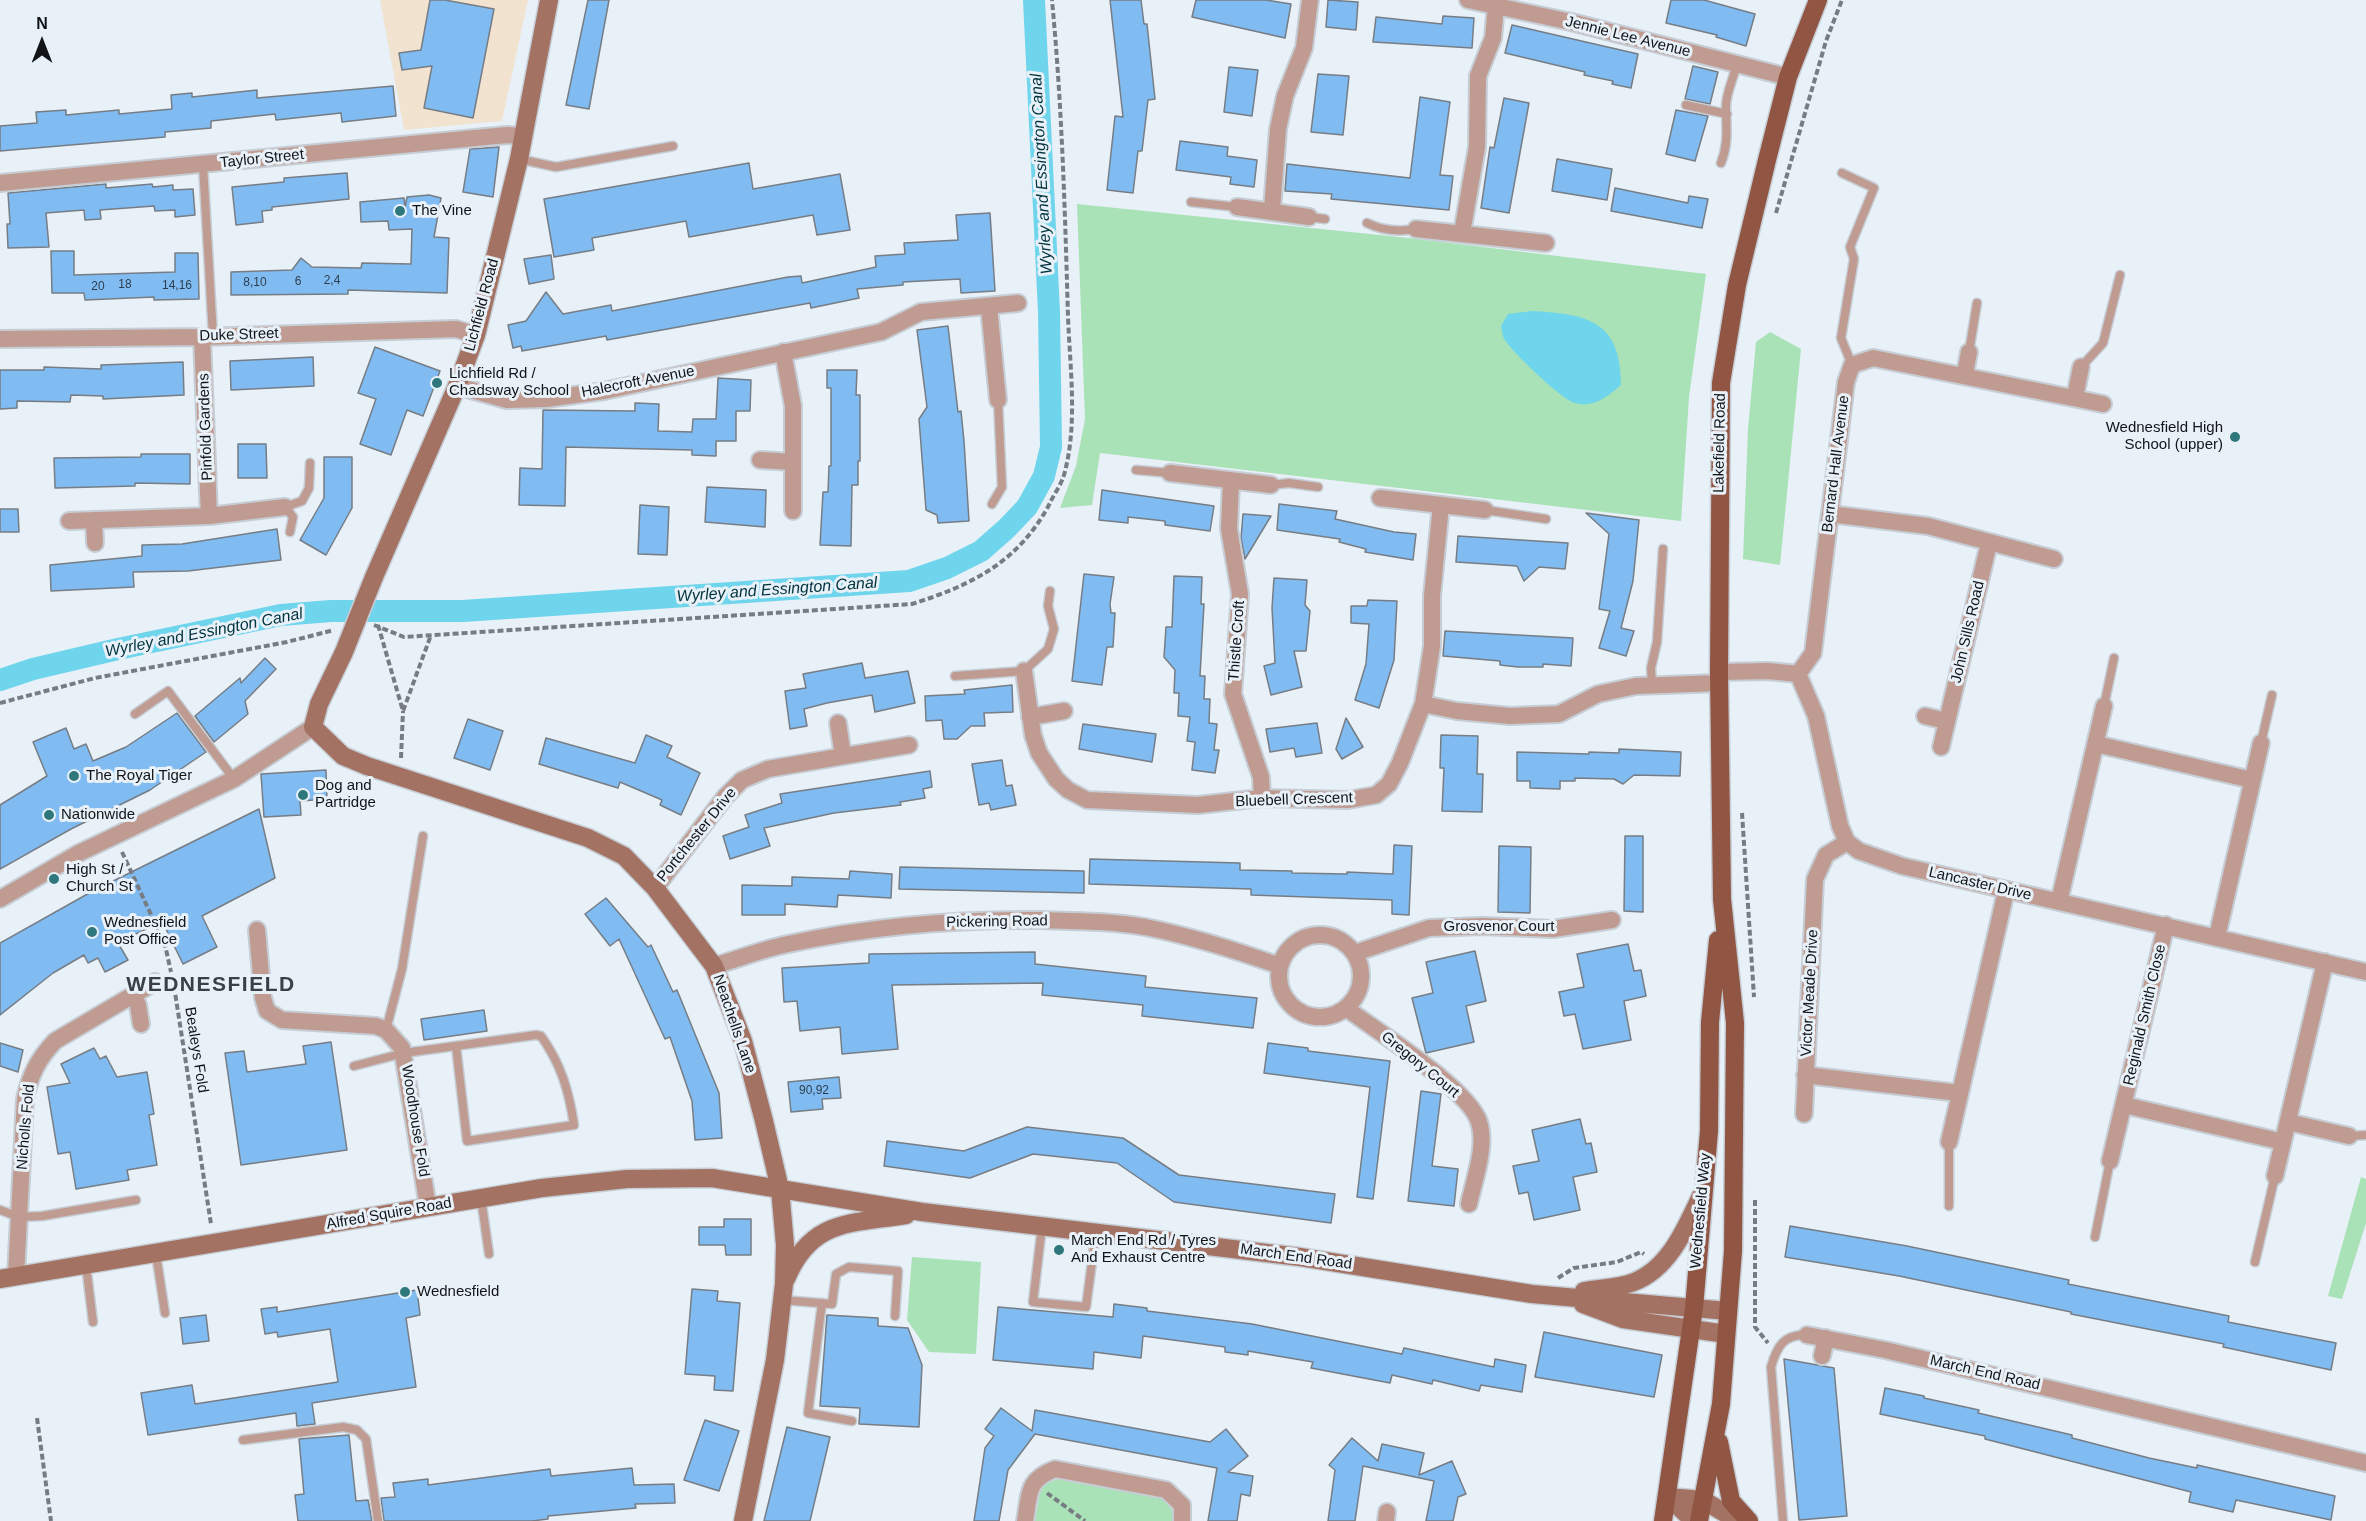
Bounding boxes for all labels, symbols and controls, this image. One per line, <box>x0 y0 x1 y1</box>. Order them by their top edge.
north arrow <box>12 12 72 72</box>
street label: Jennie Lee Avenue <box>1564 13 1692 61</box>
text: N <box>36 15 48 32</box>
water label: Wyrley and Essington Canal <box>1027 73 1057 275</box>
street label: Taylor Street <box>219 146 305 172</box>
place label: The Vine <box>412 202 472 220</box>
marker: The Vine <box>393 204 407 218</box>
street label: Lichfield Road <box>461 257 503 353</box>
house number: 2,4 <box>324 274 340 288</box>
house number: 6 <box>295 275 301 289</box>
house number: 8,10 <box>243 276 267 290</box>
house number: 18 <box>118 278 132 292</box>
house number: 14,16 <box>162 279 192 293</box>
house number: 20 <box>91 280 105 294</box>
street label: Duke Street <box>199 325 279 345</box>
street label: Halecroft Avenue <box>580 362 696 402</box>
place label: Lichfield Rd / Chadsway School <box>449 365 569 400</box>
street label: Pinfold Gardens <box>195 373 217 481</box>
marker: Lichfield Rd / Chadsway School <box>430 376 444 390</box>
street label: Lakefield Road <box>1710 393 1730 493</box>
street label: Bernard Hall Avenue <box>1819 394 1853 534</box>
place label: Wednesfield High School (upper) <box>2106 419 2223 454</box>
marker: Wednesfield High School (upper) <box>2228 430 2242 444</box>
water label: Wyrley and Essington Canal <box>676 573 878 607</box>
street label: John Sills Road <box>1948 579 1988 685</box>
street label: Thistle Croft <box>1225 600 1249 682</box>
water label: Wyrley and Essington Canal <box>104 604 304 662</box>
place label: The Royal Tiger <box>86 767 192 785</box>
marker: The Royal Tiger <box>67 769 81 783</box>
place label: Dog and Partridge <box>315 777 376 812</box>
street label: Portchester Drive <box>654 784 740 886</box>
marker: Dog and Partridge <box>296 788 310 802</box>
street label: Bluebell Crescent <box>1235 789 1353 811</box>
place label: Nationwide <box>61 806 135 824</box>
marker: Nationwide <box>42 808 56 822</box>
place label: High St / Church St <box>66 861 133 896</box>
street label: Lancaster Drive <box>1927 863 2033 905</box>
marker: High St / Church St <box>47 872 61 886</box>
street label: Pickering Road <box>946 912 1048 932</box>
place label: Wednesfield Post Office <box>104 914 186 949</box>
street label: Grosvenor Court <box>1444 918 1554 936</box>
marker: Wednesfield Post Office <box>85 925 99 939</box>
street label: Victor Meade Drive <box>1798 929 1822 1057</box>
street label: Reginald Smith Close <box>2120 943 2170 1087</box>
district label: WEDNESFIELD <box>126 972 296 998</box>
street label: Neachells Lane <box>709 972 759 1076</box>
street label: Bealeys Fold <box>180 1006 212 1094</box>
street label: Gregory Court <box>1377 1028 1463 1102</box>
street label: Woodhouse Fold <box>397 1064 433 1178</box>
street label: Nicholls Fold <box>13 1083 39 1171</box>
house number: 90,92 <box>799 1084 829 1098</box>
street label: Wednesfield Way <box>1687 1152 1715 1270</box>
street label: Alfred Squire Road <box>325 1194 453 1234</box>
place label: March End Rd / Tyres And Exhaust Centre <box>1071 1232 1216 1267</box>
street label: March End Road <box>1239 1240 1353 1274</box>
marker: March End Rd / Tyres And Exhaust Centre <box>1052 1243 1066 1257</box>
place label: Wednesfield <box>417 1283 499 1301</box>
marker: Wednesfield <box>398 1285 412 1299</box>
street label: March End Road <box>1928 1352 2042 1394</box>

